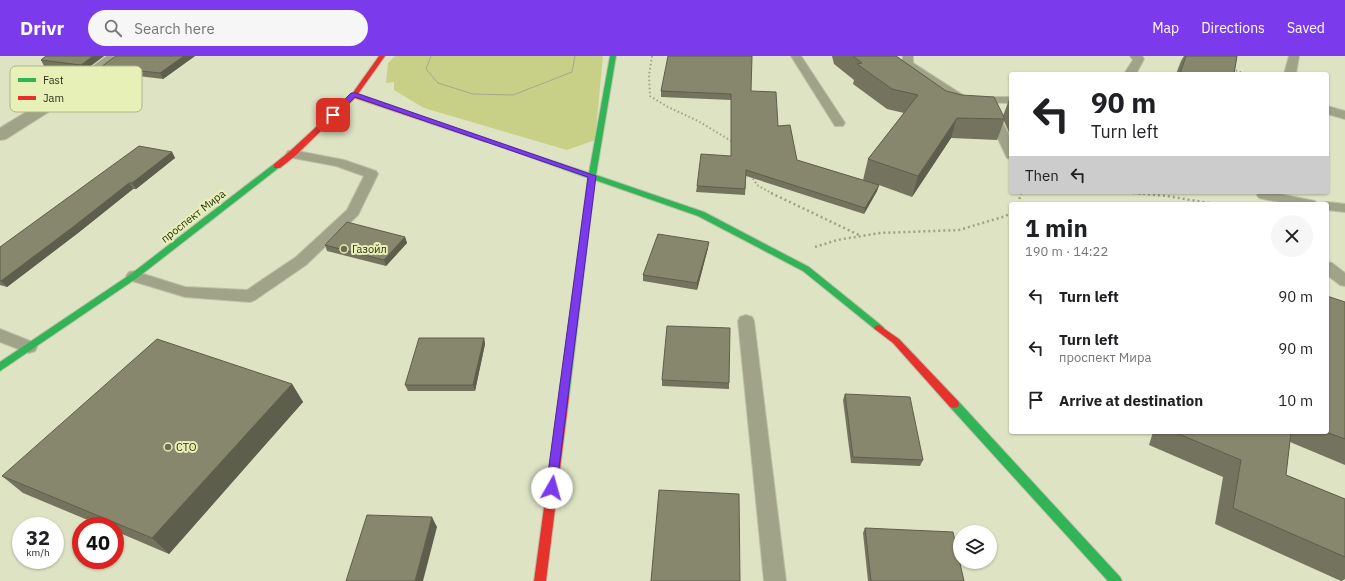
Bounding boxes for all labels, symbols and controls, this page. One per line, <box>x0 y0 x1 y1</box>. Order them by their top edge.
search box <box>88 10 368 46</box>
text: Drivr <box>20 16 64 40</box>
icon: search <box>102 17 124 39</box>
text: Search here <box>134 19 215 38</box>
text: Map <box>1152 19 1179 37</box>
text: Directions <box>1201 19 1265 37</box>
text: Saved <box>1287 19 1325 37</box>
legend <box>10 66 142 112</box>
text: Fast <box>43 73 64 87</box>
text: 90 m <box>1091 84 1156 121</box>
icon: left <box>1025 88 1077 140</box>
text: Jam <box>43 91 64 105</box>
pin <box>316 98 350 132</box>
icon: arrive <box>322 104 344 126</box>
text: Turn left <box>1091 120 1159 143</box>
icon: left <box>1067 164 1089 186</box>
text: Then <box>1025 166 1059 185</box>
street label: проспект Мира <box>158 186 228 246</box>
text: 1 min <box>1025 212 1088 244</box>
button: close <box>1271 215 1313 257</box>
place label: Газойл <box>352 242 387 256</box>
text: 190 m · 14:22 <box>1025 243 1108 260</box>
marker: Газойл <box>339 244 349 254</box>
icon: left <box>1025 285 1047 307</box>
text: Turn left <box>1059 287 1119 306</box>
text: 90 m <box>1278 287 1313 306</box>
text: Turn left <box>1059 330 1119 349</box>
icon: left <box>1025 337 1047 359</box>
text: 90 m <box>1278 339 1313 358</box>
text: проспект Мира <box>1059 349 1151 366</box>
icon: arrive <box>1025 389 1047 411</box>
text: Arrive at destination <box>1059 391 1203 410</box>
text: 10 m <box>1278 391 1313 410</box>
place label: СТО <box>176 440 197 454</box>
marker: СТО <box>163 442 173 452</box>
position arrow <box>531 467 573 509</box>
speed limit sign: 40 <box>72 517 124 569</box>
text: 32 <box>26 524 50 551</box>
map controls <box>953 525 997 569</box>
button: layers <box>953 525 997 569</box>
text: km/h <box>26 546 50 559</box>

